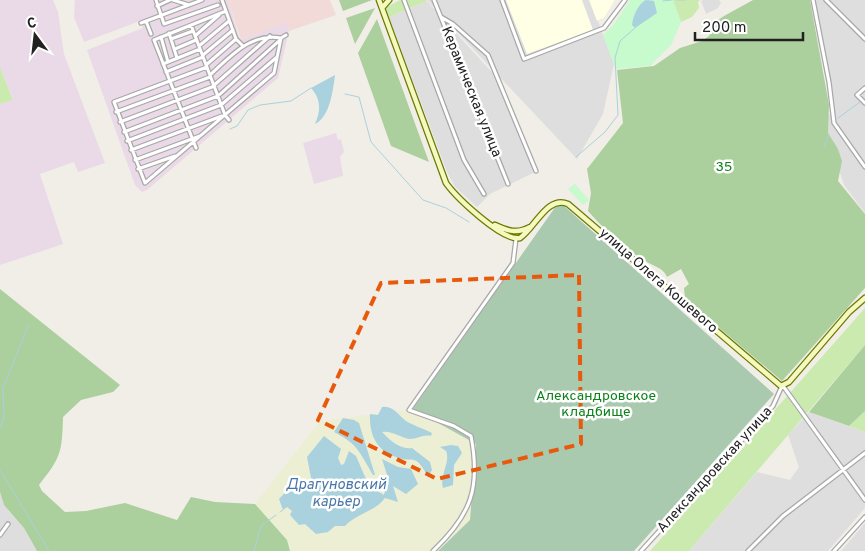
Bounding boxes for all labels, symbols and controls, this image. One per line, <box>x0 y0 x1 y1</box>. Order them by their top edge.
north arrow <box>10 10 60 60</box>
scale bar <box>695 10 802 42</box>
text: С <box>25 15 39 33</box>
text: 200 m <box>702 19 747 38</box>
street label: Керамическая улица <box>437 24 505 160</box>
park label: 35 <box>715 159 733 176</box>
street label: улица Олега Кошевого <box>595 225 721 337</box>
park label: Александровское кладбище <box>536 388 656 421</box>
street label: Александровская улица <box>654 404 776 536</box>
water label: Драгуновский карьер <box>286 476 387 512</box>

